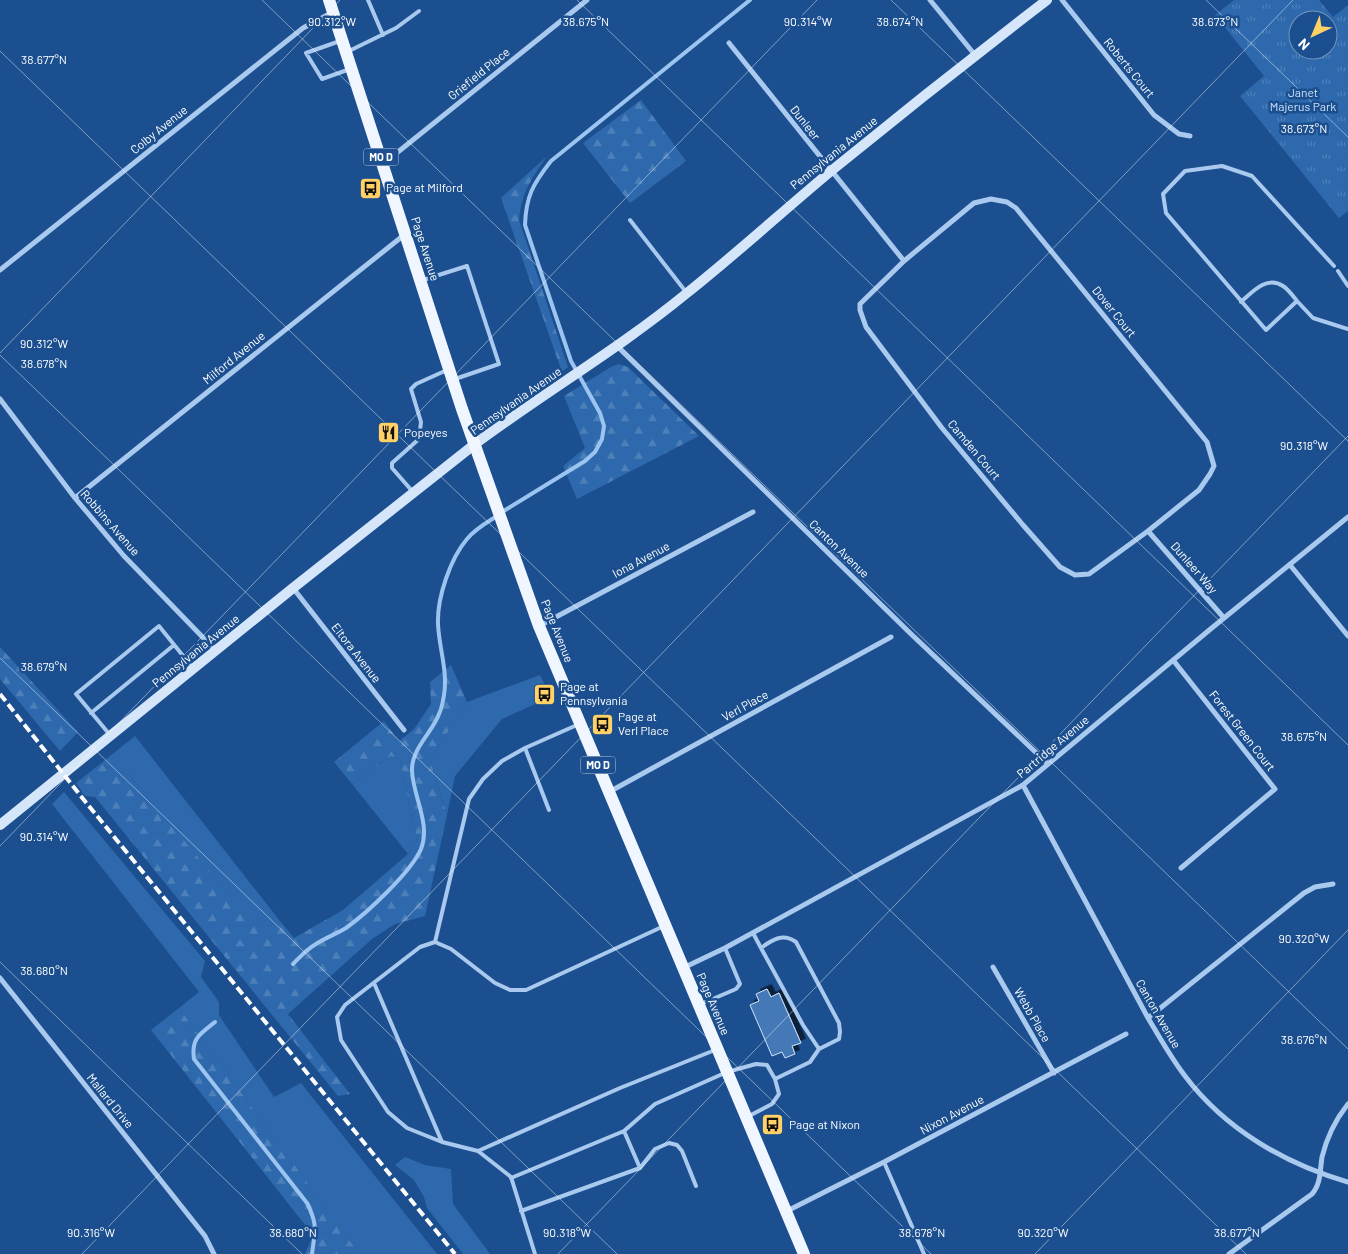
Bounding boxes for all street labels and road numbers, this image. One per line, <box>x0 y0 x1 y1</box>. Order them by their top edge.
street label: Roberts Court <box>1101 35 1158 100</box>
street label: Griefield Place <box>445 44 512 102</box>
street label: Colby Avenue <box>127 102 190 156</box>
street label: Dunleer <box>788 102 824 143</box>
street label: Pennsylvania Avenue <box>787 113 880 192</box>
road number: MO D <box>364 148 398 166</box>
street label: Page Avenue <box>409 215 443 283</box>
street label: Dover Court <box>1090 283 1140 340</box>
street label: Milford Avenue <box>199 328 267 387</box>
street label: Pennsylvania Avenue <box>467 364 564 437</box>
street label: Camden Court <box>946 416 1004 482</box>
street label: Robbins Avenue <box>78 487 143 558</box>
street label: Canton Avenue <box>807 516 872 580</box>
street label: Iona Avenue <box>610 538 672 580</box>
street label: Dunleer Way <box>1168 539 1221 596</box>
street label: Page Avenue <box>539 597 577 664</box>
street label: Pennsylvania Avenue <box>149 611 242 690</box>
street label: Eltora Avenue <box>329 620 384 685</box>
street label: Verl Place <box>719 687 770 724</box>
street label: Forest Green Court <box>1207 687 1279 773</box>
street label: Partridge Avenue <box>1014 712 1091 780</box>
road number: MO D <box>580 756 616 774</box>
street label: Page Avenue <box>694 970 733 1037</box>
street label: Canton Avenue <box>1133 976 1184 1051</box>
street label: Webb Place <box>1012 985 1054 1044</box>
street label: Mallard Drive <box>84 1070 137 1131</box>
street label: Nixon Avenue <box>917 1091 986 1137</box>

